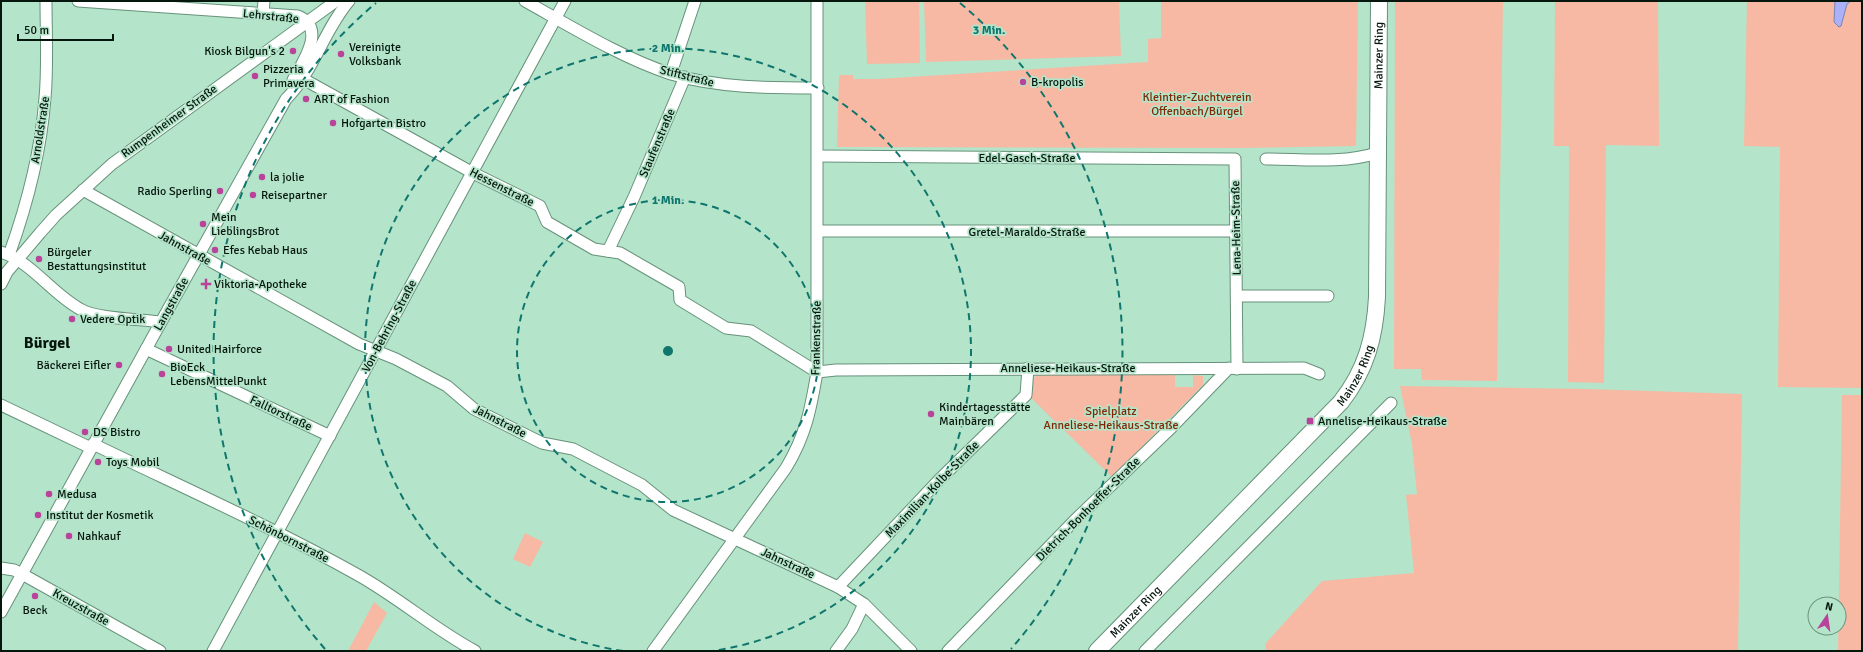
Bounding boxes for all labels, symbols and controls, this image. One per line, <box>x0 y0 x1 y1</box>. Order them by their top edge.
street label: Lehrstraße <box>242 6 300 27</box>
scale bar <box>18 16 113 42</box>
street label: Mainzer Ring <box>1371 22 1387 89</box>
text: 50 m <box>24 23 49 38</box>
text: 3 Min. <box>973 23 1005 38</box>
place label: Vereinigte Volksbank <box>349 40 401 69</box>
text: 2 Min. <box>652 41 684 56</box>
place label: Kiosk Bilgun's 2 <box>204 44 285 59</box>
marker: Kiosk Bilgun's 2 <box>288 46 298 56</box>
marker: Vereinigte Volksbank <box>336 49 346 59</box>
place label: Pizzeria Primavera <box>263 62 315 91</box>
street label: Stiftstraße <box>658 63 716 90</box>
marker: Pizzeria Primavera <box>250 71 260 81</box>
place label: B-kropolis <box>1031 75 1083 90</box>
marker: B-kropolis <box>1018 77 1028 87</box>
street label: Rumpenheimer Straße <box>118 81 220 161</box>
park label: Kleintier-Zuchtverein Offenbach/Bürgel <box>1142 90 1252 119</box>
place label: ART of Fashion <box>314 92 390 107</box>
marker: ART of Fashion <box>301 94 311 104</box>
street label: Arnoldstraße <box>28 95 53 165</box>
street label: Staufenstraße <box>636 106 679 180</box>
place label: Hofgarten Bistro <box>341 116 426 131</box>
marker: Hofgarten Bistro <box>328 118 338 128</box>
street label: Edel-Gasch-Straße <box>979 151 1075 166</box>
street label: Hessenstraße <box>467 165 537 210</box>
place label: la jolie <box>270 170 305 185</box>
marker: la jolie <box>257 172 267 182</box>
street label: Lena-Heim-Straße <box>1228 181 1245 275</box>
place label: Radio Sperling <box>137 184 212 199</box>
marker: Radio Sperling <box>215 186 225 196</box>
place label: Reisepartner <box>261 188 327 203</box>
marker: Reisepartner <box>248 190 258 200</box>
text: 1 Min. <box>652 193 684 208</box>
place label: Mein LieblingsBrot <box>211 210 279 239</box>
marker: Mein LieblingsBrot <box>198 219 208 229</box>
street label: Gretel-Maraldo-Straße <box>969 225 1085 240</box>
street label: Jahnstraße <box>156 228 214 269</box>
place label: Efes Kebab Haus <box>223 243 308 258</box>
place label: Bürgeler Bestattungsinstitut <box>47 245 146 274</box>
marker: Efes Kebab Haus <box>210 245 220 255</box>
marker: Bürgeler Bestattungsinstitut <box>34 254 44 264</box>
street label: Langstraße <box>151 275 192 333</box>
place label: Viktoria-Apotheke <box>214 277 307 292</box>
street label: Von-Behring-Straße <box>359 277 420 375</box>
marker: Viktoria-Apotheke <box>201 279 211 289</box>
street label: Frankenstraße <box>808 301 825 375</box>
place label: Vedere Optik <box>80 312 145 327</box>
marker: Vedere Optik <box>67 314 77 324</box>
district label: Bürgel <box>24 333 70 353</box>
place label: United Hairforce <box>177 342 262 357</box>
street label: Mainzer Ring <box>1333 343 1377 409</box>
marker: United Hairforce <box>164 344 174 354</box>
centre of rings <box>661 344 675 358</box>
place label: Bäckerei Eifler <box>36 358 112 373</box>
marker: Bäckerei Eifler <box>114 360 124 370</box>
place label: BioEck LebensMittelPunkt <box>170 360 267 389</box>
street label: Anneliese-Heikaus-Straße <box>1001 361 1135 376</box>
marker: BioEck LebensMittelPunkt <box>157 369 167 379</box>
street label: Falltorstraße <box>247 393 314 434</box>
place label: Kindertagesstätte Mainbären <box>939 400 1031 429</box>
street label: Jahnstraße <box>471 402 529 441</box>
park label: Spielplatz Anneliese-Heikaus-Straße <box>1044 404 1178 433</box>
marker: Kindertagesstätte Mainbären <box>926 409 936 419</box>
place label: Annelise-Heikaus-Straße <box>1318 414 1447 429</box>
marker: Annelise-Heikaus-Straße <box>1305 416 1315 426</box>
place label: DS Bistro <box>93 425 140 440</box>
marker: DS Bistro <box>80 427 90 437</box>
street label: Maximilian-Kolbe-Straße <box>882 438 983 541</box>
street label: Dietrich-Bonhoeffer-Straße <box>1033 454 1144 565</box>
place label: Toys Mobil <box>106 455 160 470</box>
marker: Toys Mobil <box>93 457 103 467</box>
place label: Medusa <box>57 487 97 502</box>
marker: Medusa <box>44 489 54 499</box>
place label: Institut der Kosmetik <box>46 508 153 523</box>
marker: Institut der Kosmetik <box>33 510 43 520</box>
street label: Schönbornstraße <box>246 513 332 566</box>
place label: Nahkauf <box>77 529 121 544</box>
marker: Nahkauf <box>64 531 74 541</box>
street label: Jahnstraße <box>759 544 817 582</box>
street label: Mainzer Ring <box>1107 583 1165 641</box>
street label: Kreuzstraße <box>50 586 112 629</box>
marker: Beck <box>30 591 40 601</box>
north arrow <box>1807 596 1847 636</box>
text: N <box>1824 600 1834 614</box>
place label: Beck <box>23 603 47 618</box>

